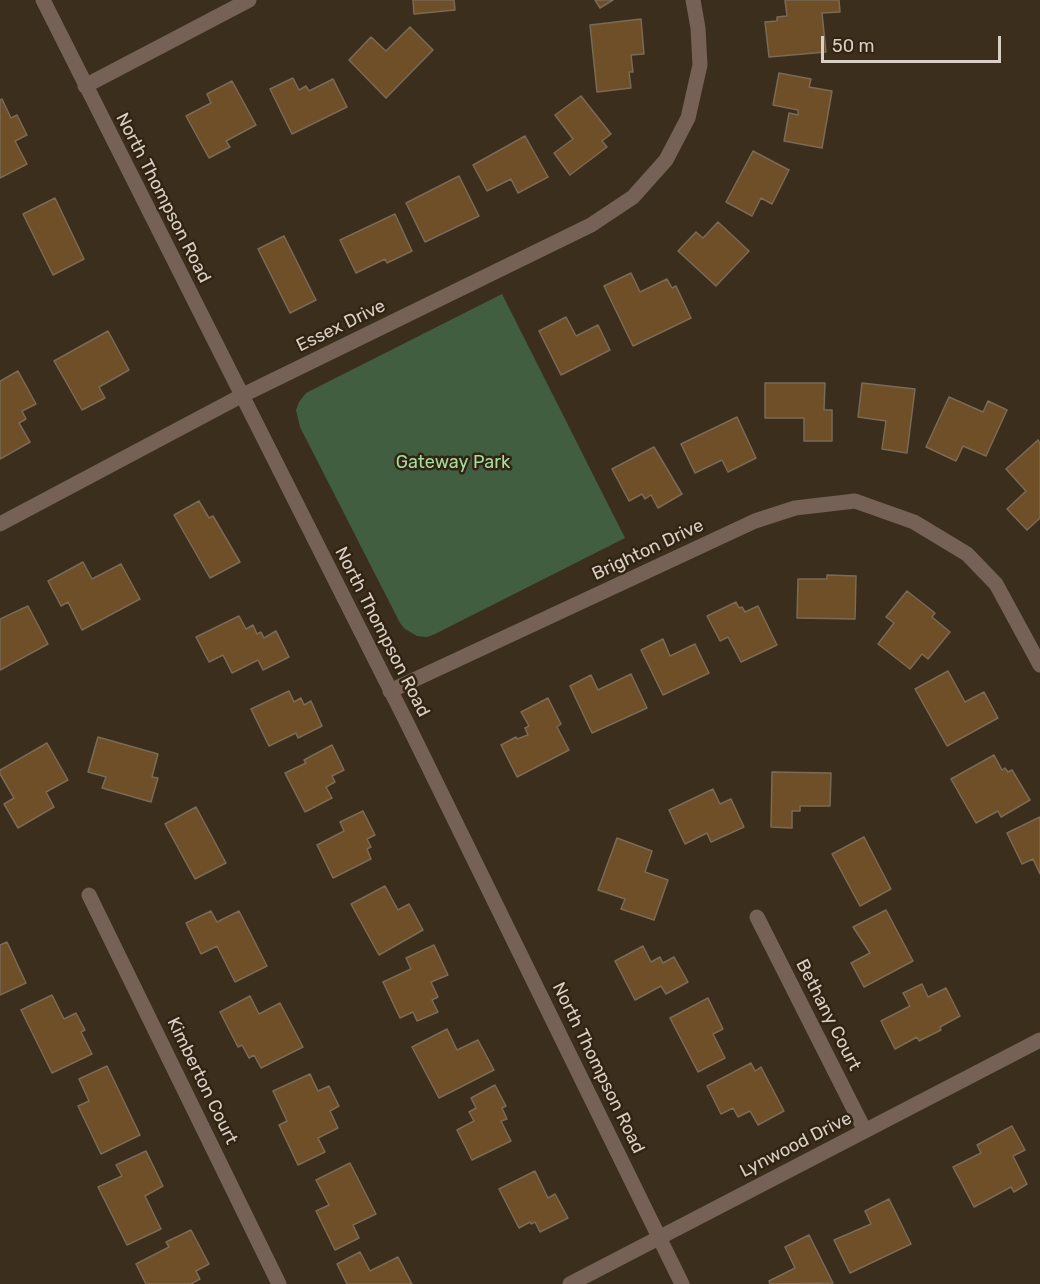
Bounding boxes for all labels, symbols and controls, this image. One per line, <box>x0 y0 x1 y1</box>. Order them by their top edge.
scale bar <box>824 24 1004 62</box>
text: 50 m <box>832 35 875 57</box>
street label: North Thompson Road <box>111 109 215 287</box>
street label: Essex Drive <box>293 295 389 357</box>
park label: Gateway Park <box>396 452 510 474</box>
street label: Brighton Drive <box>589 515 707 585</box>
street label: North Thompson Road <box>330 543 434 721</box>
street label: Bethany Court <box>791 956 865 1074</box>
street label: North Thompson Road <box>547 979 649 1157</box>
street label: Kimberton Court <box>162 1014 242 1148</box>
street label: Lynwood Drive <box>737 1108 855 1182</box>

